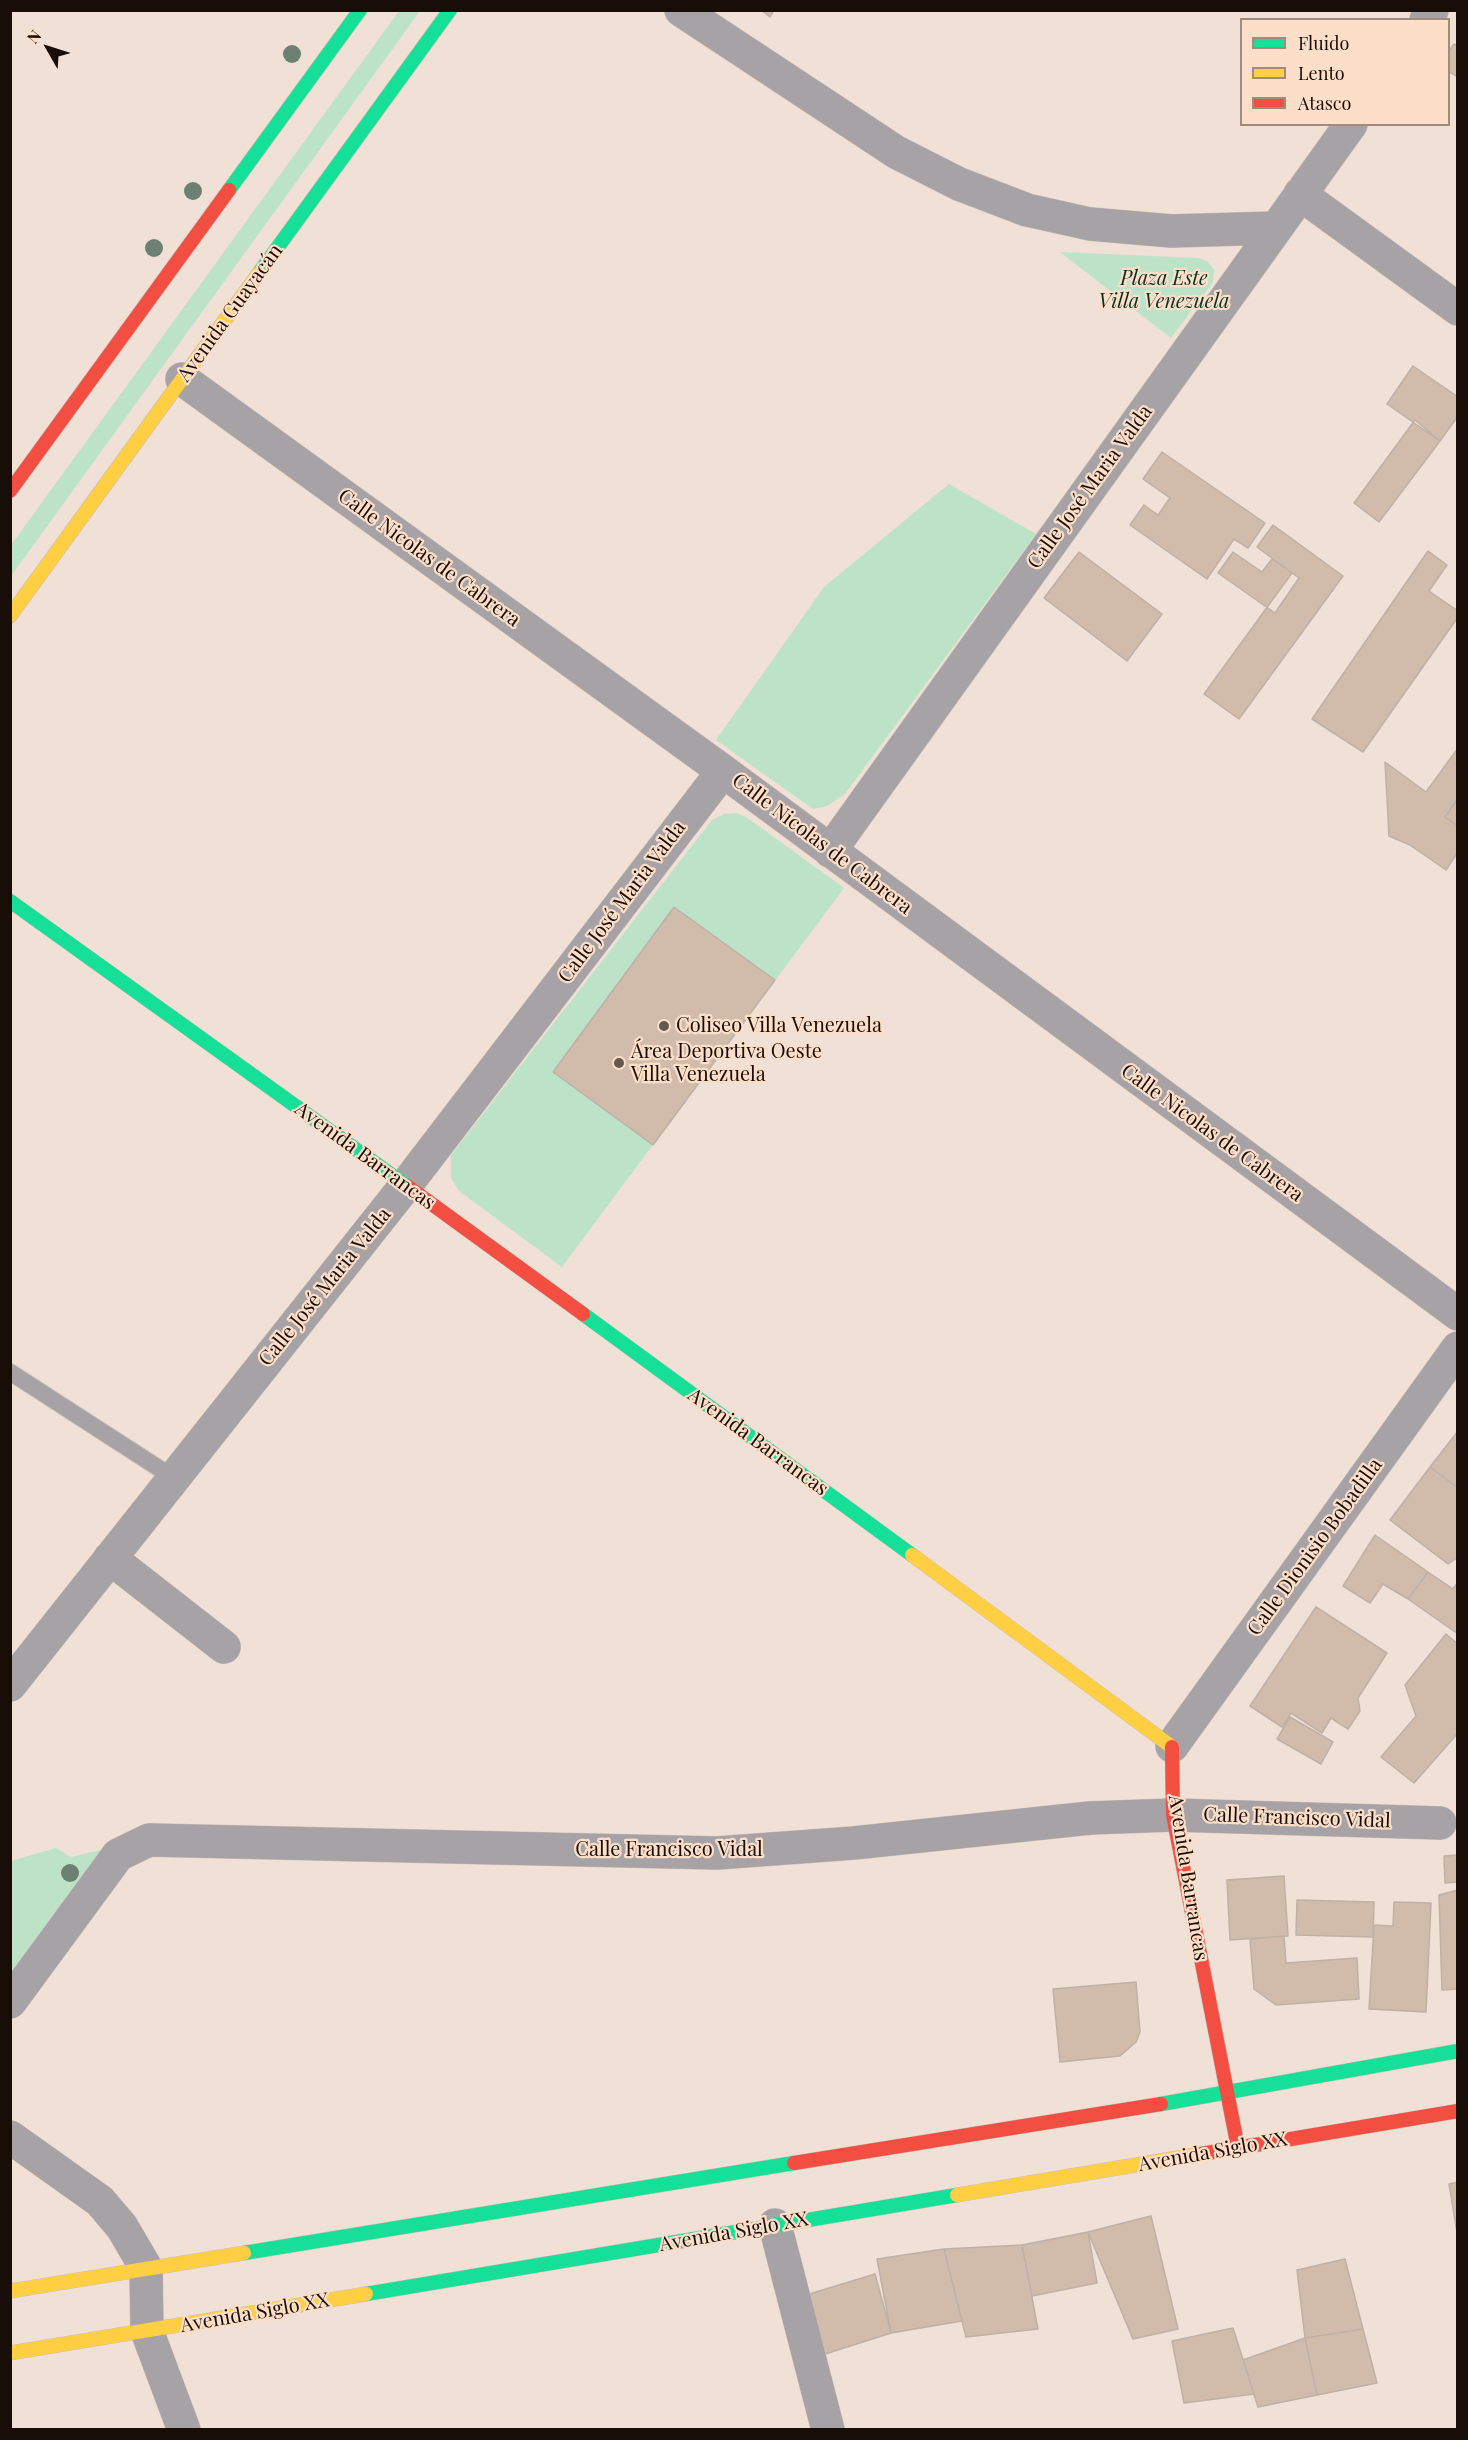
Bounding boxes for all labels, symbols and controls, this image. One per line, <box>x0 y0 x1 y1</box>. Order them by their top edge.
north arrow <box>18 18 78 78</box>
legend <box>1240 18 1450 126</box>
text: N <box>22 25 45 47</box>
text: Fluido <box>1298 31 1349 55</box>
text: Lento <box>1298 61 1345 85</box>
text: Atasco <box>1298 91 1351 115</box>
street label: Avenida Guayacán <box>172 240 288 386</box>
park label: Plaza Este Villa Venezuela <box>1099 267 1229 314</box>
street label: Calle José Maria Valda <box>1023 400 1157 574</box>
street label: Calle Nicolas de Cabrera <box>333 484 525 632</box>
street label: Calle Nicolas de Cabrera <box>727 769 917 919</box>
street label: Calle José Maria Valda <box>553 816 691 988</box>
place label: Coliseo Villa Venezuela <box>676 1014 882 1038</box>
marker: Coliseo Villa Venezuela <box>657 1019 671 1033</box>
place label: Área Deportiva Oeste Villa Venezuela <box>631 1040 822 1087</box>
marker: Área Deportiva Oeste Villa Venezuela <box>612 1056 626 1070</box>
street label: Calle Nicolas de Cabrera <box>1116 1059 1308 1207</box>
street label: Avenida Barrancas <box>290 1097 440 1215</box>
street label: Calle José Maria Valda <box>254 1203 396 1371</box>
street label: Avenida Barrancas <box>683 1383 833 1501</box>
street label: Calle Dionisio Bobadilla <box>1243 1454 1387 1640</box>
street label: Avenida Barrancas <box>1163 1793 1213 1963</box>
street label: Calle Francisco Vidal <box>1203 1803 1391 1833</box>
street label: Calle Francisco Vidal <box>575 1838 763 1862</box>
street label: Avenida Siglo XX <box>1137 2127 1289 2177</box>
street label: Avenida Siglo XX <box>658 2207 810 2257</box>
street label: Avenida Siglo XX <box>179 2288 331 2338</box>

